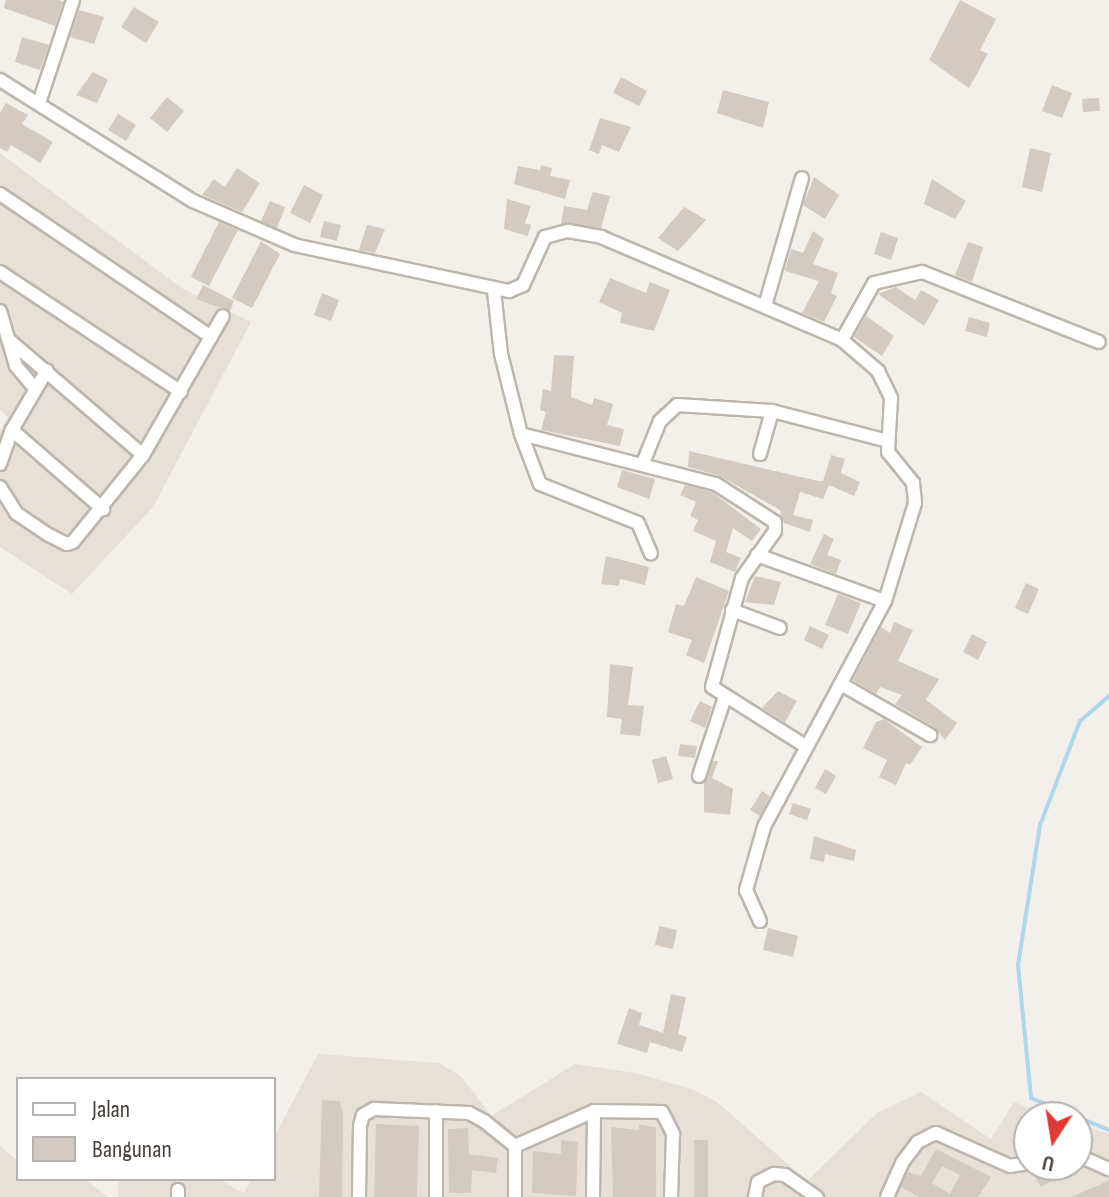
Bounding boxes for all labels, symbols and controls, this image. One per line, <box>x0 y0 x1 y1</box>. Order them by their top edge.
legend <box>16 1077 276 1181</box>
text: Jalan <box>92 1095 130 1124</box>
north arrow <box>1013 1101 1093 1181</box>
text: Bangunan <box>92 1135 172 1164</box>
text: U <box>1040 1149 1057 1177</box>

